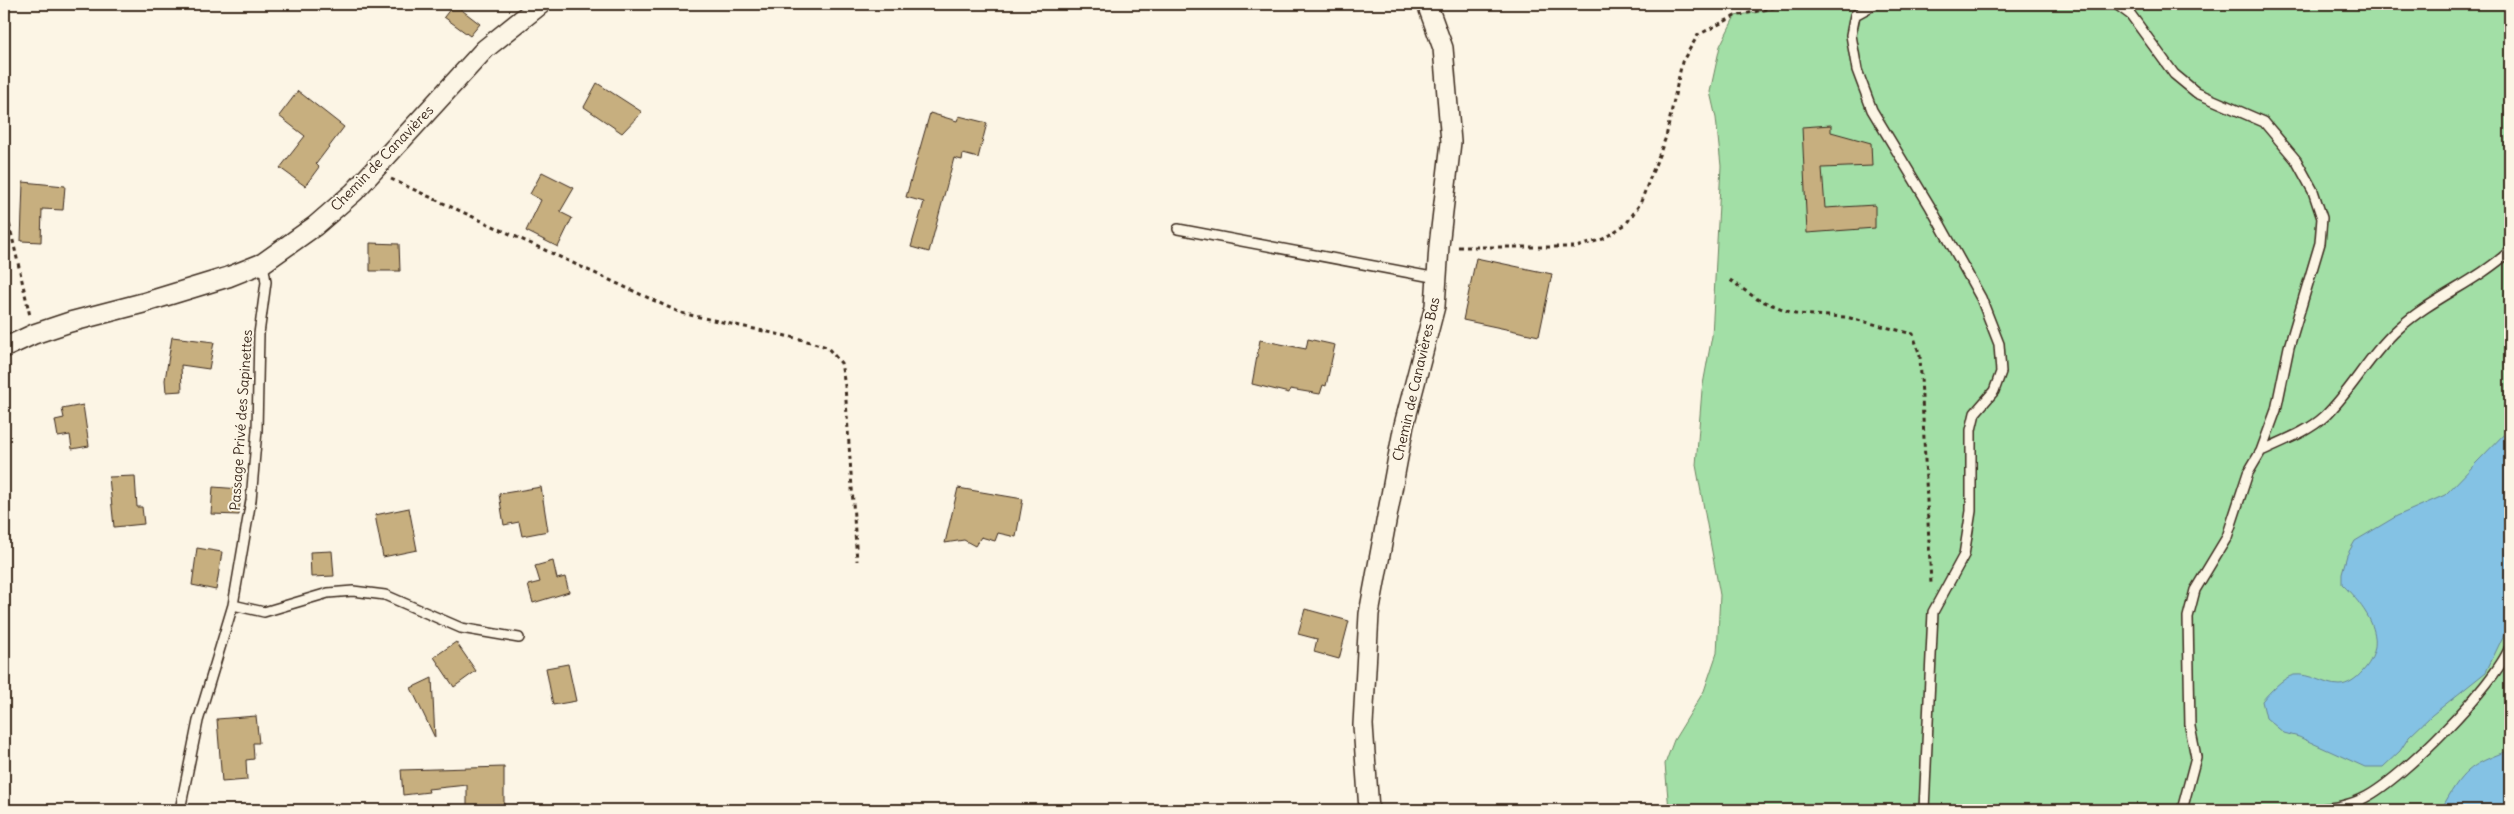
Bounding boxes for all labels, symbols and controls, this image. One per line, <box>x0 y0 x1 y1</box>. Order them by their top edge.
street label: Chemin de Canavières <box>327 101 437 215</box>
street label: Chemin de Canavières Bas <box>1388 295 1444 463</box>
street label: Passage Privé des Sapinettes <box>226 329 256 511</box>

